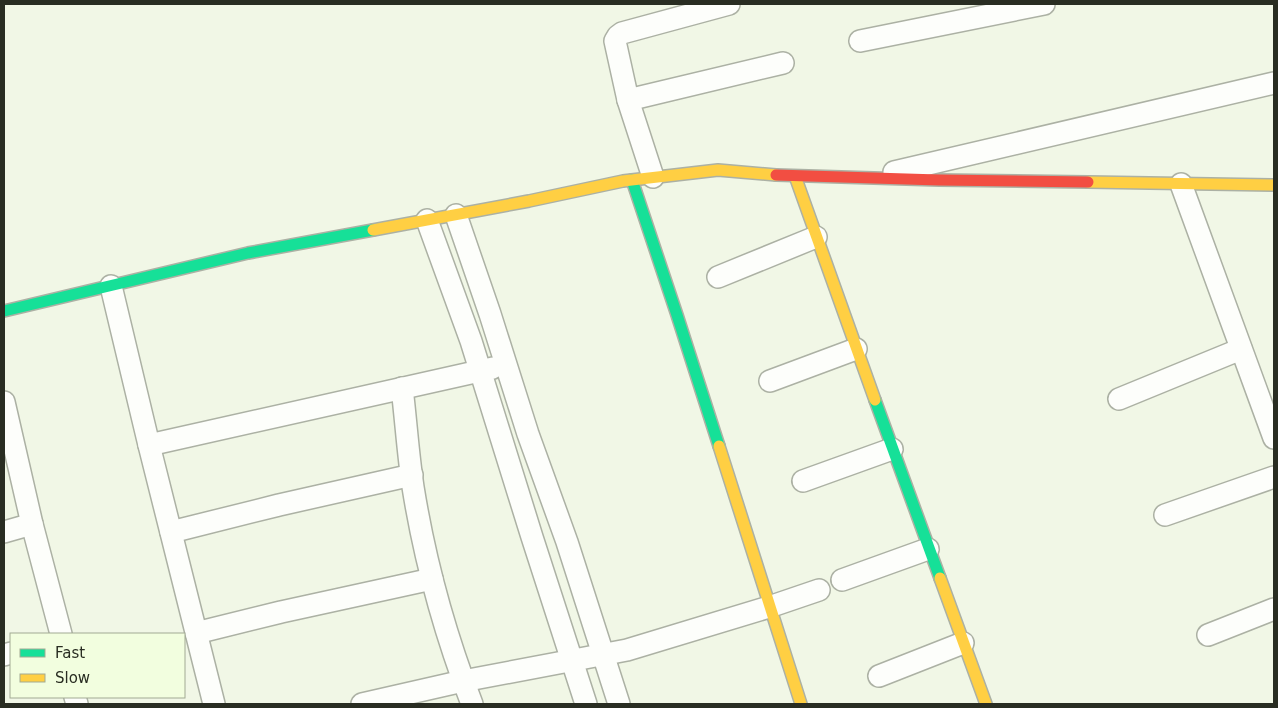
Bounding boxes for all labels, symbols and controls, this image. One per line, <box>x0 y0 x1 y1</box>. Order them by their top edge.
legend <box>10 633 185 698</box>
text: Fast <box>55 644 85 662</box>
text: Slow <box>55 669 90 687</box>

